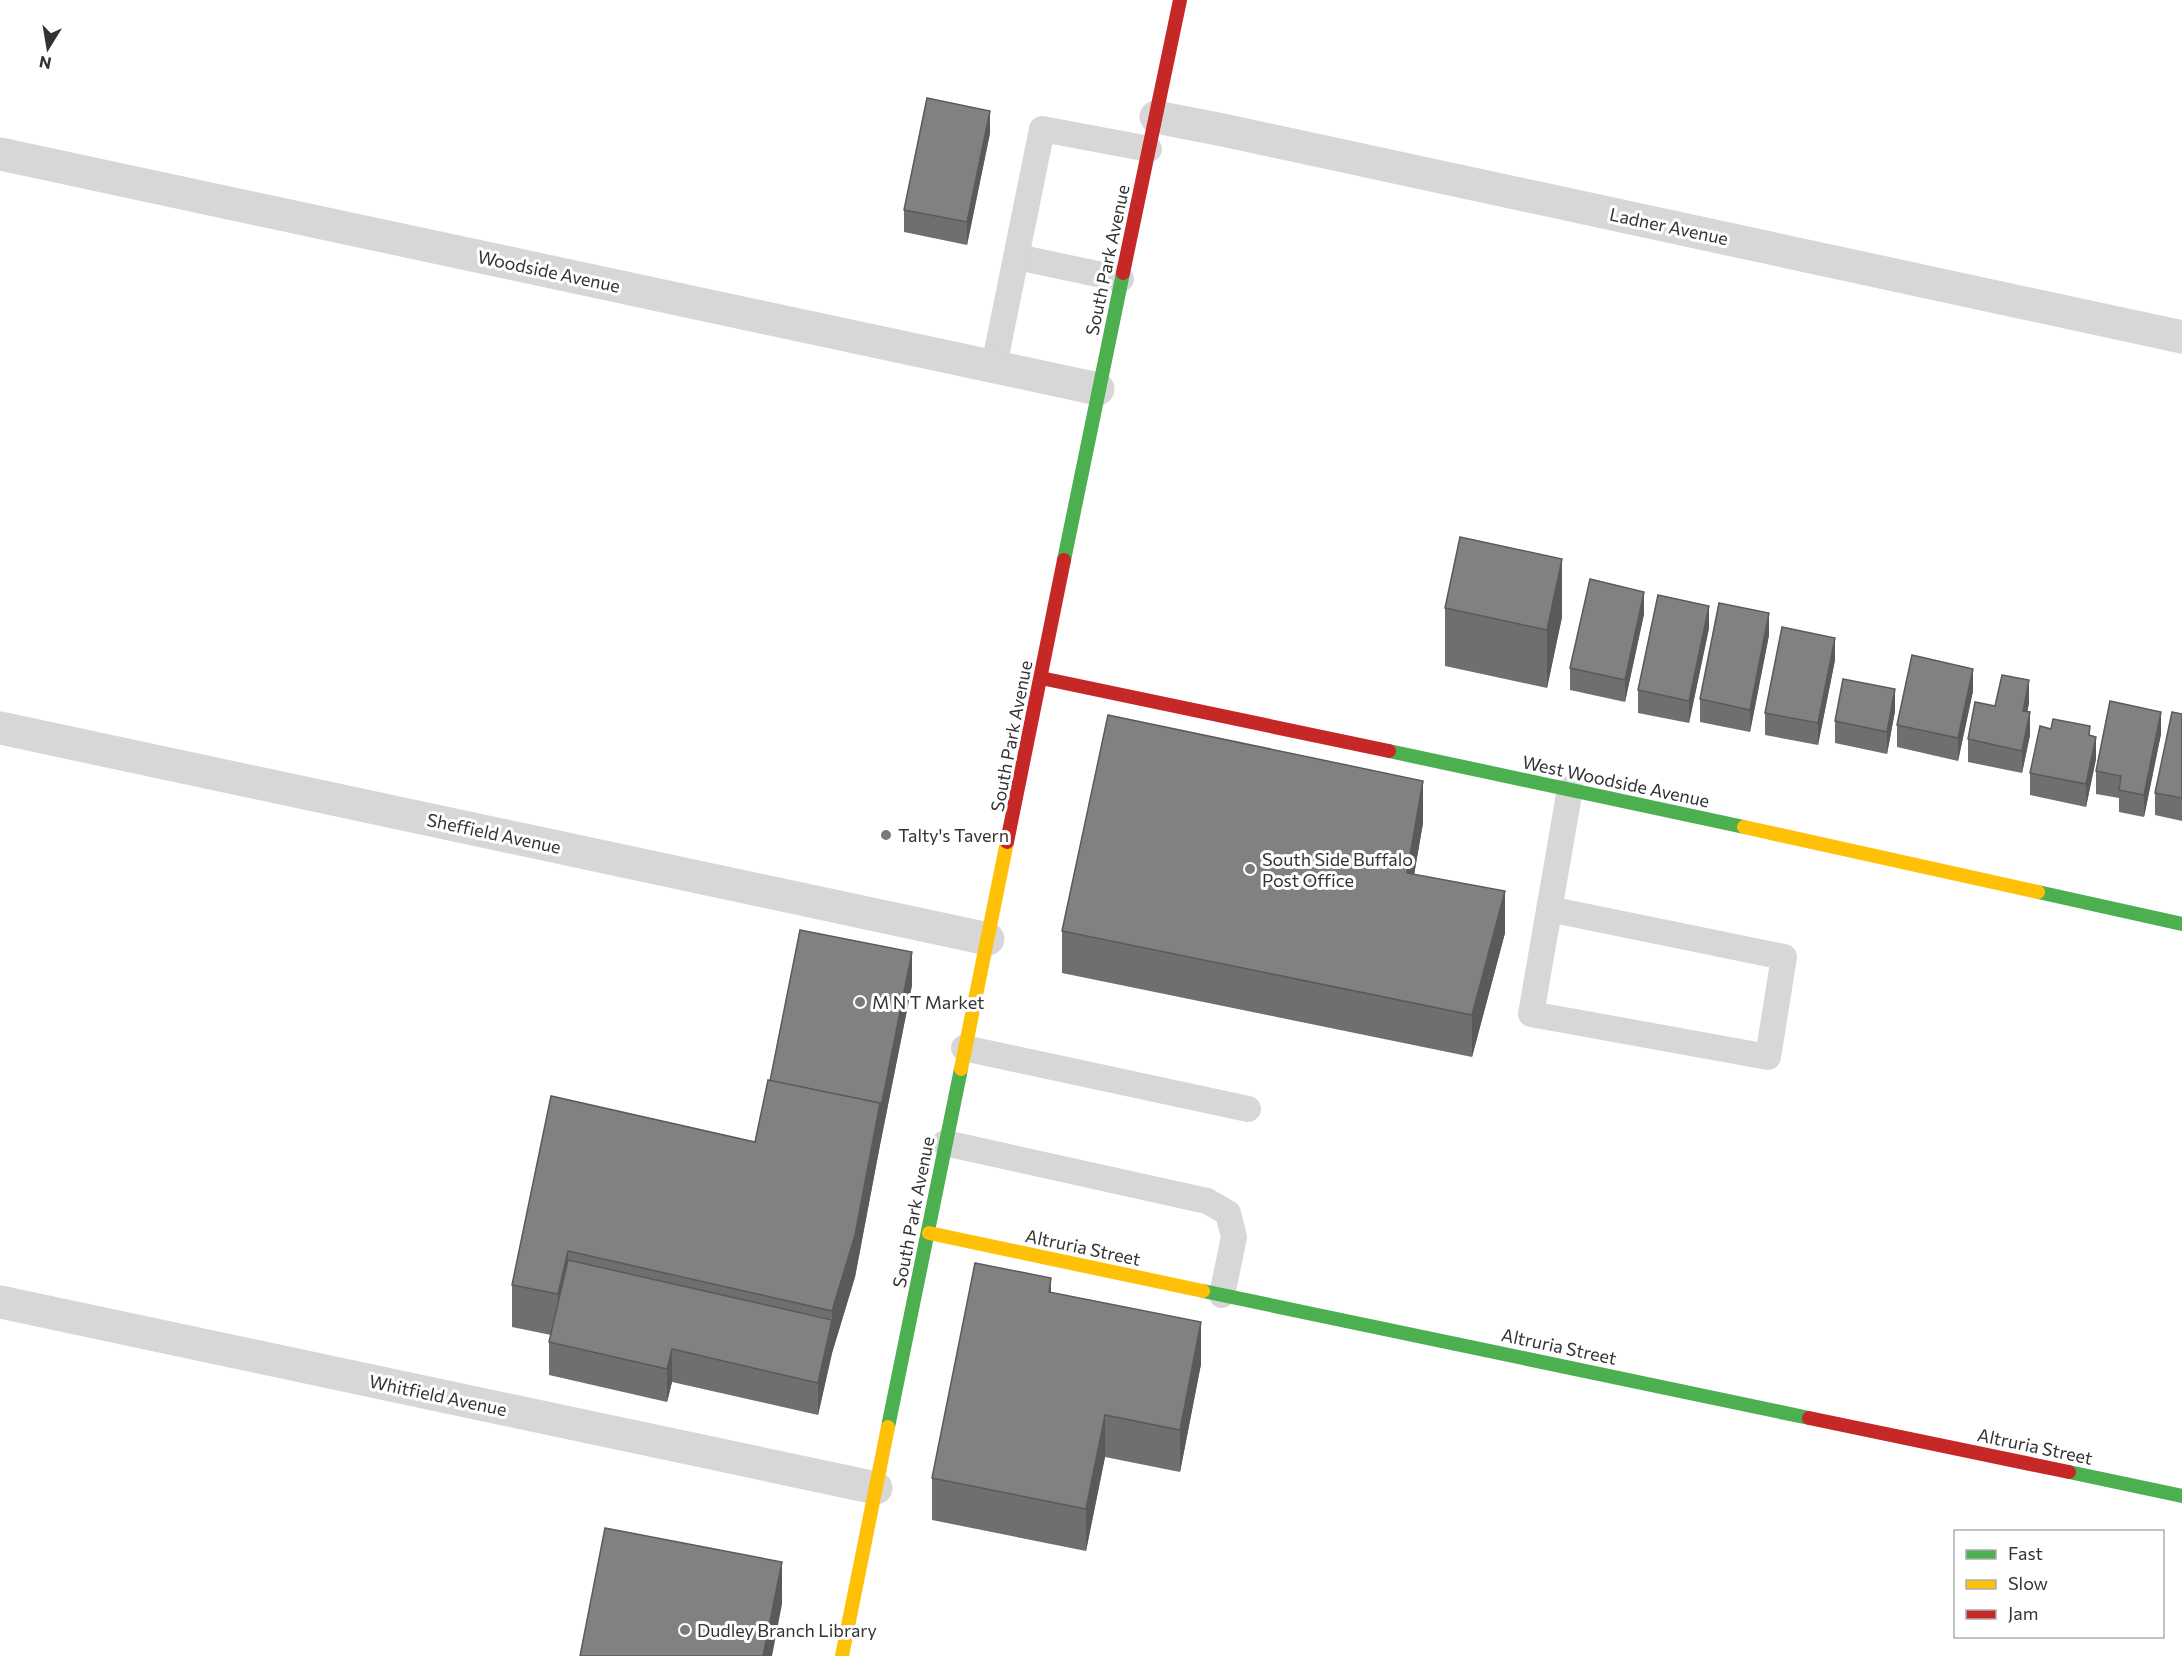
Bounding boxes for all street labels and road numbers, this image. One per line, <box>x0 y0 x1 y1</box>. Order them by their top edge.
street label: South Park Avenue <box>1080 183 1134 337</box>
street label: Ladner Avenue <box>1608 203 1730 249</box>
street label: Woodside Avenue <box>476 245 622 297</box>
street label: South Park Avenue <box>986 658 1036 814</box>
street label: West Woodside Avenue <box>1520 750 1712 812</box>
street label: Sheffield Avenue <box>425 808 563 858</box>
street label: South Park Avenue <box>888 1134 938 1290</box>
street label: Altruria Street <box>1023 1224 1143 1270</box>
street label: Altruria Street <box>1499 1323 1619 1369</box>
street label: Whitfield Avenue <box>367 1370 509 1420</box>
street label: Altruria Street <box>1975 1423 2095 1469</box>

